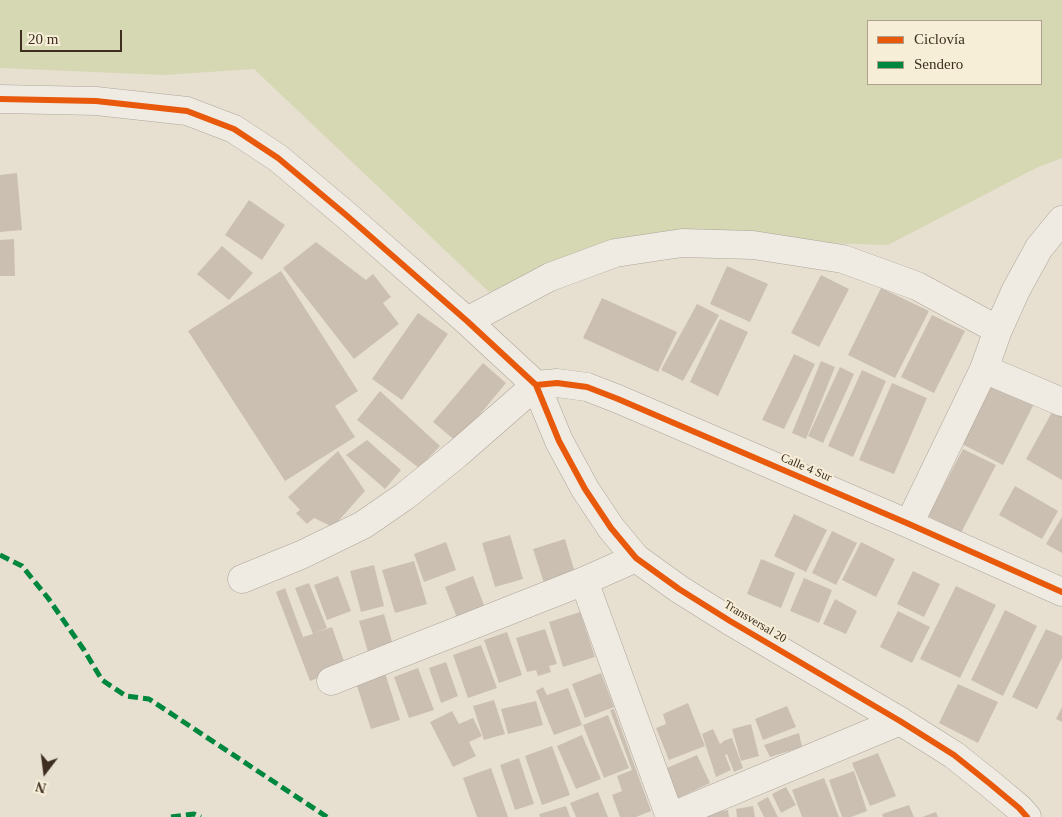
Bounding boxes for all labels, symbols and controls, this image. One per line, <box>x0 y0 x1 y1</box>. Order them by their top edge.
scale bar <box>22 20 125 52</box>
legend <box>867 20 1042 85</box>
text: 20 m <box>28 31 58 47</box>
text: Ciclovía <box>914 31 965 47</box>
text: Sendero <box>914 56 963 72</box>
street label: Calle 4 Sur <box>778 451 834 485</box>
street label: Transversal 20 <box>721 598 789 646</box>
north arrow <box>20 747 70 797</box>
text: N <box>34 778 48 796</box>

